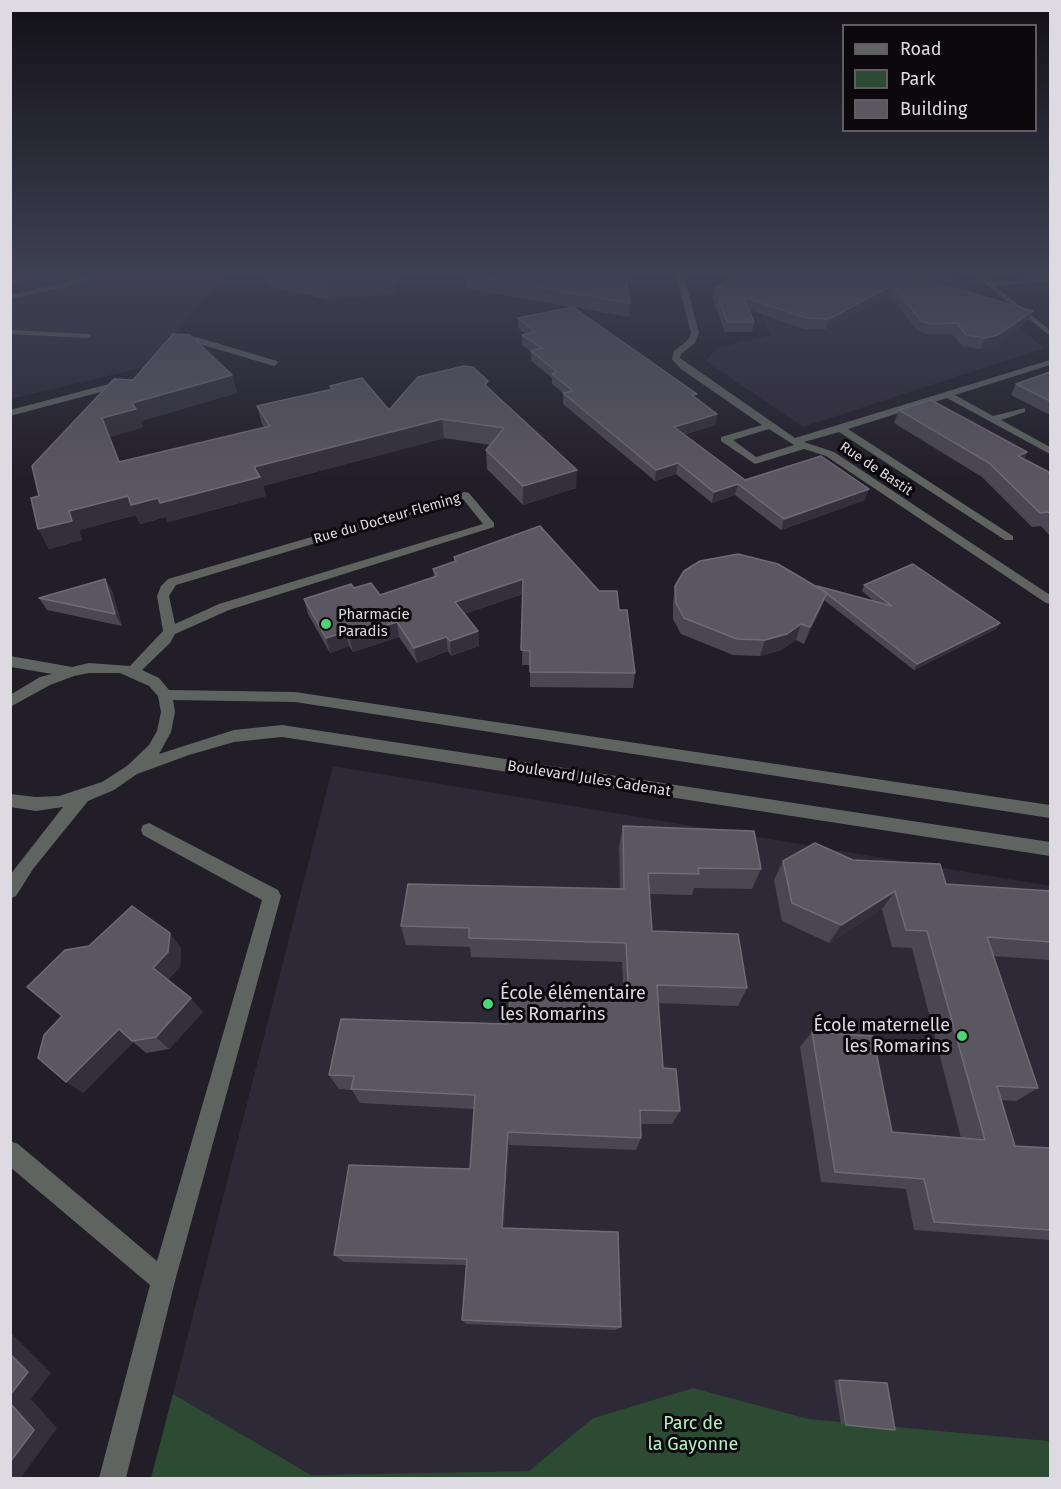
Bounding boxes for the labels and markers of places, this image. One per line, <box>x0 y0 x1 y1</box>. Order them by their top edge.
place label: Pharmacie Paradis <box>338 606 410 641</box>
marker: Pharmacie Paradis <box>319 617 333 631</box>
place label: École élémentaire les Romarins <box>500 983 646 1026</box>
marker: École élémentaire les Romarins <box>481 997 495 1011</box>
place label: École maternelle les Romarins <box>813 1015 950 1058</box>
marker: École maternelle les Romarins <box>955 1029 969 1043</box>

